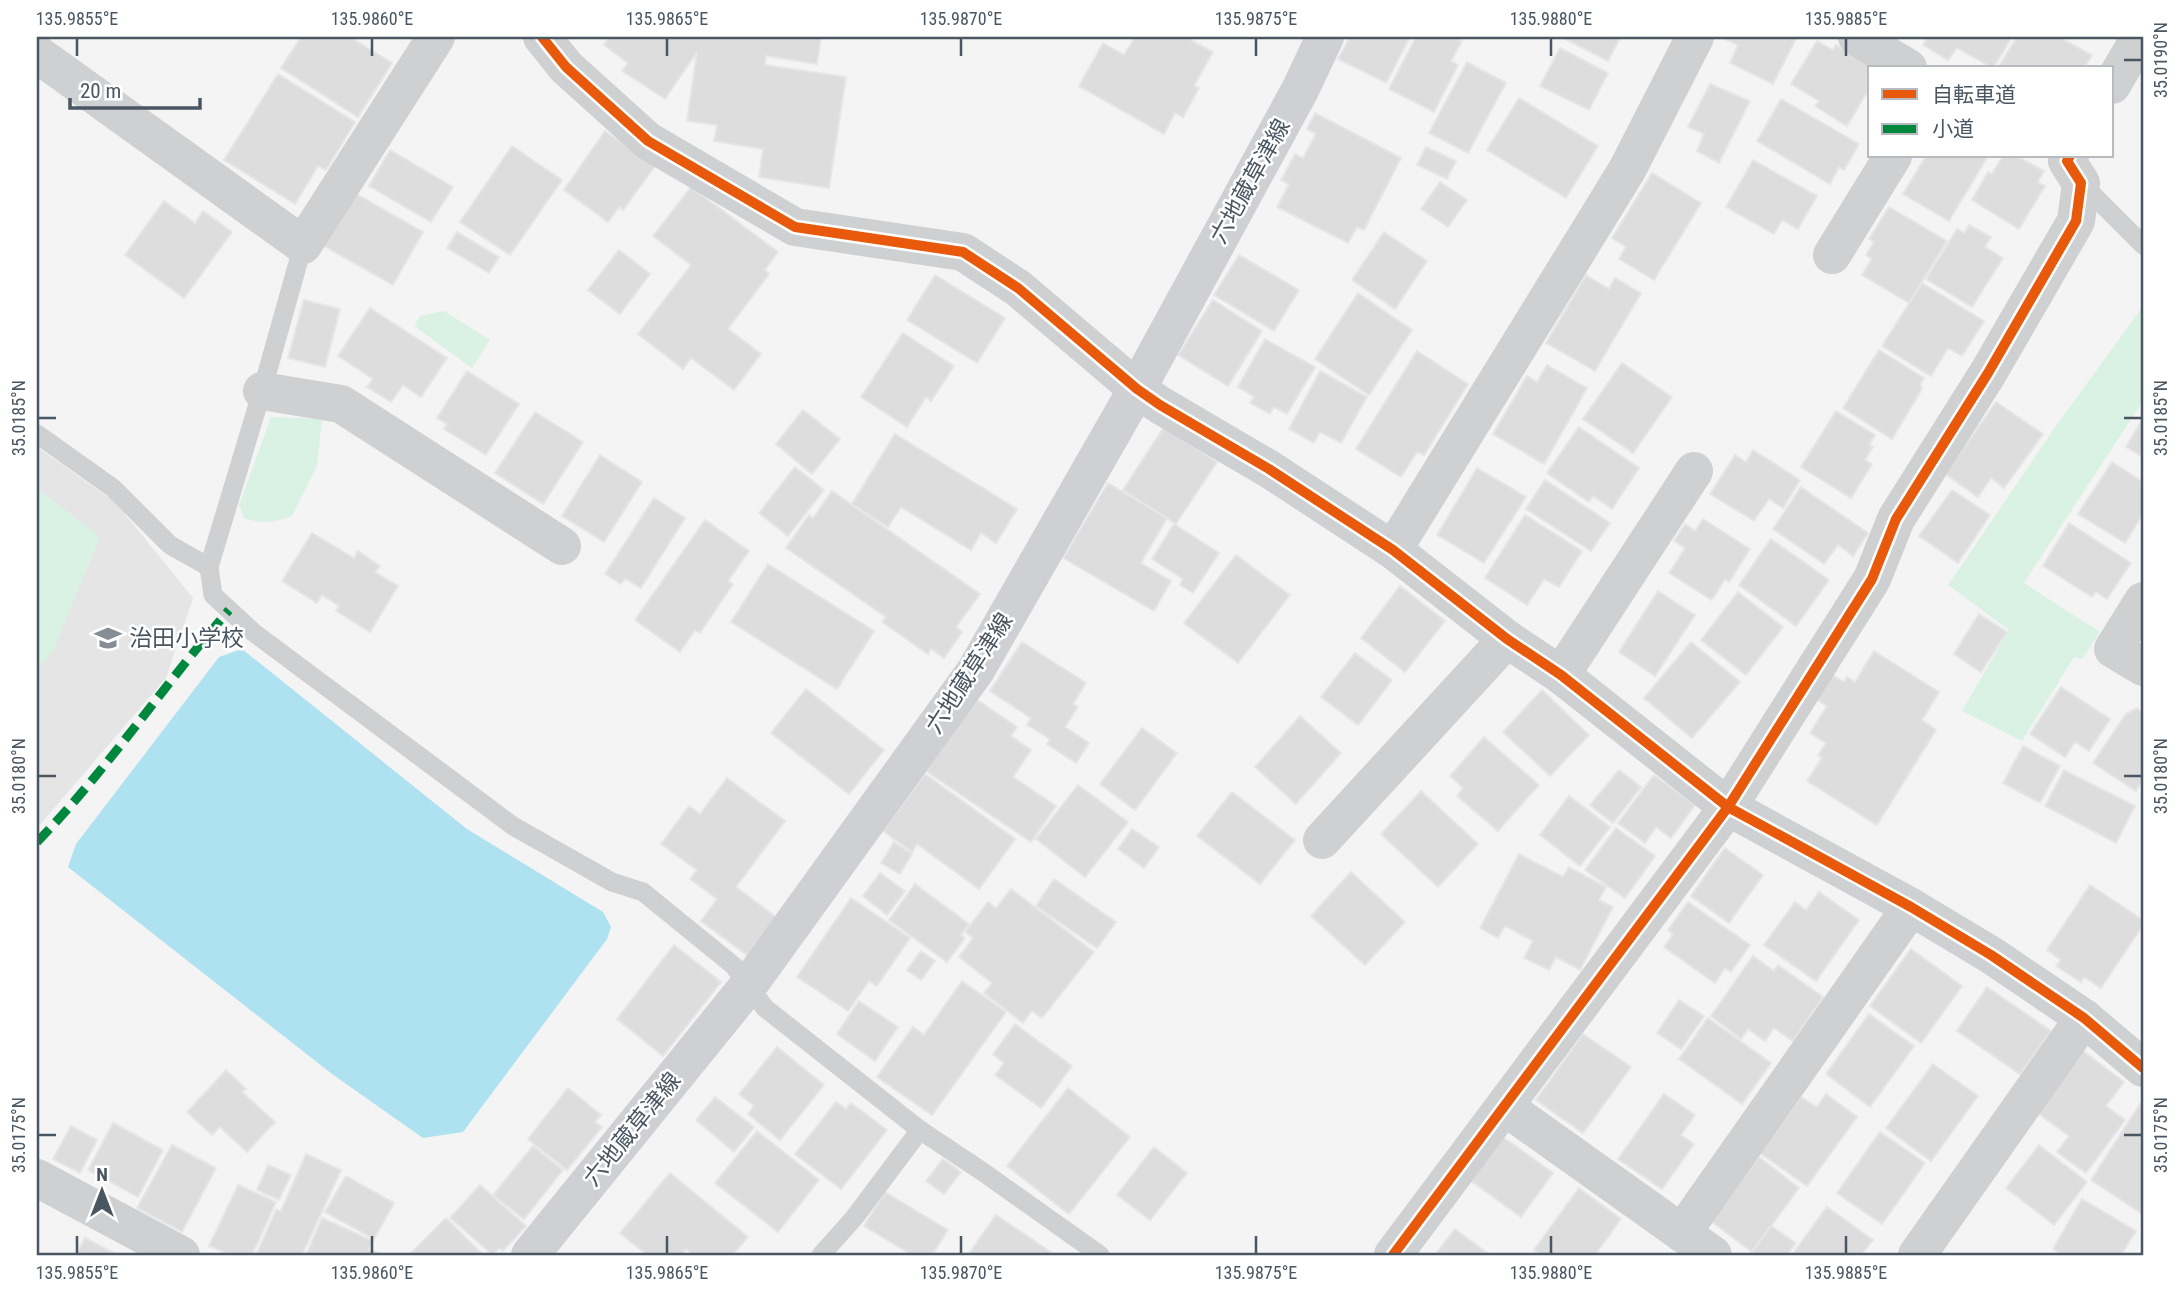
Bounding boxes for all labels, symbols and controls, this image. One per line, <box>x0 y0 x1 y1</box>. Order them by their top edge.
text: 135.9855°E <box>36 8 118 29</box>
text: 135.9860°E <box>331 8 413 29</box>
text: 135.9865°E <box>626 8 708 29</box>
text: 135.9870°E <box>920 8 1002 29</box>
text: 135.9875°E <box>1215 8 1297 29</box>
text: 135.9880°E <box>1510 8 1592 29</box>
text: 135.9885°E <box>1805 8 1887 29</box>
text: 35.0190°N <box>2150 22 2171 98</box>
scale bar <box>70 66 200 110</box>
legend <box>1868 66 2114 158</box>
text: 20 m <box>80 79 121 103</box>
text: 自転車道 <box>1932 83 2016 107</box>
street label: 六地蔵草津線 <box>1205 114 1296 248</box>
text: 小道 <box>1932 117 1974 141</box>
text: 35.0185°N <box>8 380 29 456</box>
text: 35.0185°N <box>2150 380 2171 456</box>
street label: 六地蔵草津線 <box>921 608 1018 738</box>
school or university icon: 治田小学校 <box>93 623 123 653</box>
place label: 治田小学校 <box>129 625 244 652</box>
text: 35.0180°N <box>8 738 29 814</box>
text: 35.0180°N <box>2150 738 2171 814</box>
street label: 六地蔵草津線 <box>578 1067 686 1191</box>
text: 35.0175°N <box>8 1097 29 1173</box>
text: 35.0175°N <box>2150 1097 2171 1173</box>
north arrow <box>66 1156 136 1226</box>
text: N <box>96 1163 108 1186</box>
text: 135.9855°E <box>36 1262 118 1283</box>
text: 135.9860°E <box>331 1262 413 1283</box>
text: 135.9865°E <box>626 1262 708 1283</box>
text: 135.9870°E <box>920 1262 1002 1283</box>
text: 135.9875°E <box>1215 1262 1297 1283</box>
text: 135.9880°E <box>1510 1262 1592 1283</box>
text: 135.9885°E <box>1805 1262 1887 1283</box>

